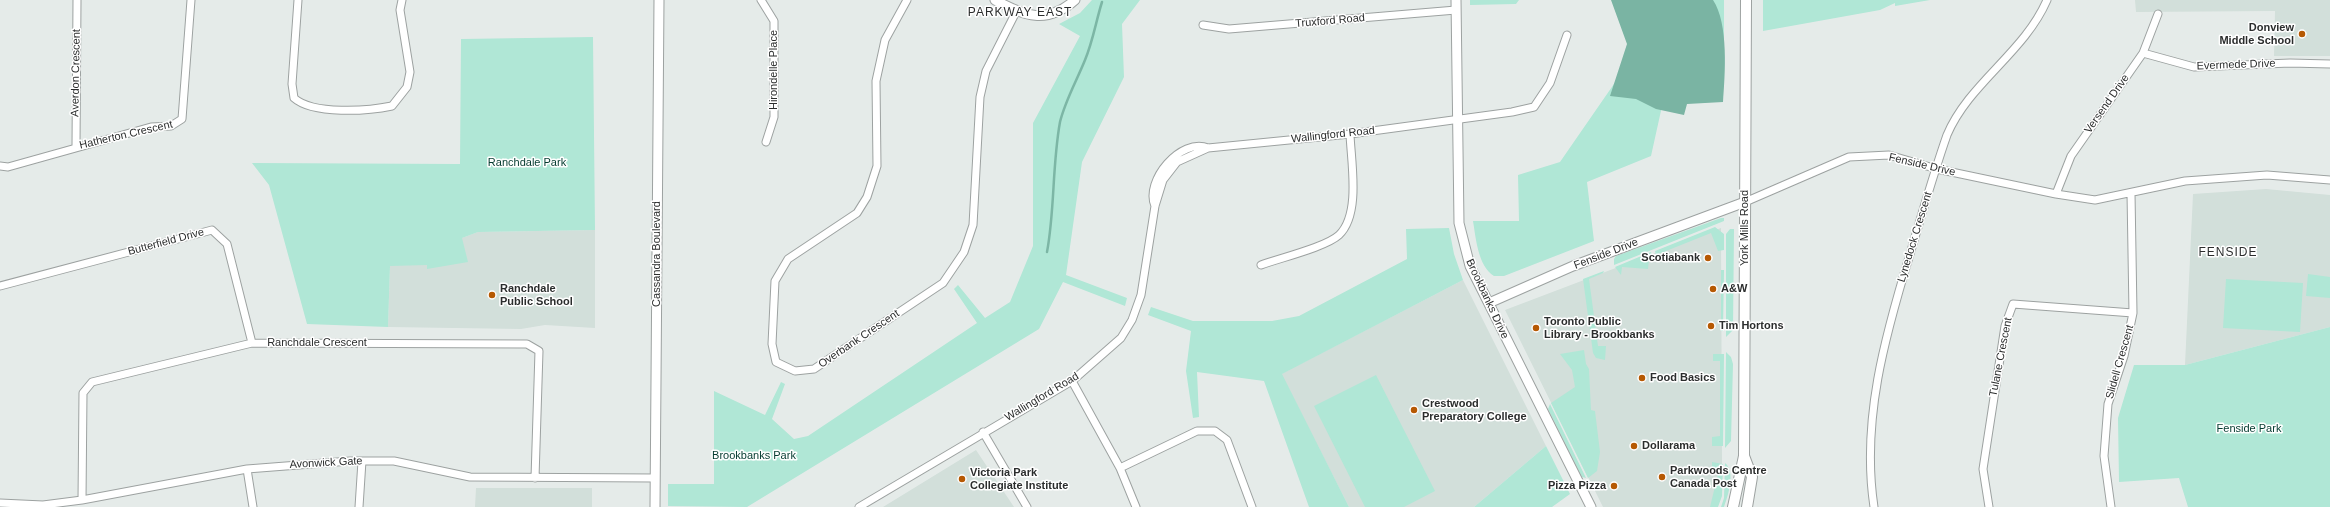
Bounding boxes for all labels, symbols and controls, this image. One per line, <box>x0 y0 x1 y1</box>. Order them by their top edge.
district label: PARKWAY EAST <box>968 6 1072 20</box>
street label: Truxford Road <box>1295 11 1365 31</box>
place label: Donview Middle School <box>2219 21 2294 47</box>
street label: Averdon Crescent <box>69 29 83 117</box>
marker: Donview Middle School <box>2297 29 2307 39</box>
street label: Hirondelle Place <box>767 30 781 110</box>
street label: Evermede Drive <box>2196 57 2276 73</box>
street label: Versend Drive <box>2082 72 2132 136</box>
street label: Hatherton Crescent <box>78 118 174 152</box>
street label: Wallingford Road <box>1291 124 1375 146</box>
street label: Fenside Drive <box>1887 151 1957 179</box>
park label: Ranchdale Park <box>488 156 566 170</box>
street label: York Mills Road <box>1738 190 1752 266</box>
street label: Lynedock Crescent <box>1895 190 1935 284</box>
street label: Cassandra Boulevard <box>650 201 664 307</box>
street label: Butterfield Drive <box>126 225 206 259</box>
street label: Fenside Drive <box>1572 236 1640 272</box>
district label: FENSIDE <box>2198 246 2258 260</box>
place label: Scotiabank <box>1641 251 1700 265</box>
marker: Scotiabank <box>1703 253 1713 263</box>
street label: Brookbanks Drive <box>1463 257 1511 341</box>
place label: Ranchdale Public School <box>500 282 573 308</box>
place label: A&W <box>1721 282 1747 296</box>
marker: A&W <box>1708 284 1718 294</box>
marker: Ranchdale Public School <box>487 290 497 300</box>
street label: Overbank Crescent <box>816 307 902 371</box>
place label: Toronto Public Library - Brookbanks <box>1544 315 1655 341</box>
street label: Tulane Crescent <box>1987 316 2015 398</box>
place label: Tim Hortons <box>1719 319 1784 333</box>
marker: Tim Hortons <box>1706 321 1716 331</box>
marker: Toronto Public Library - Brookbanks <box>1531 323 1541 333</box>
street label: Slidell Crescent <box>2103 323 2137 401</box>
street label: Ranchdale Crescent <box>267 336 367 350</box>
street label: Wallingford Road <box>1003 370 1081 424</box>
place label: Food Basics <box>1650 371 1715 385</box>
marker: Food Basics <box>1637 373 1647 383</box>
place label: Crestwood Preparatory College <box>1422 397 1527 423</box>
marker: Crestwood Preparatory College <box>1409 405 1419 415</box>
park label: Fenside Park <box>2217 422 2281 436</box>
place label: Dollarama <box>1642 439 1695 453</box>
marker: Dollarama <box>1629 441 1639 451</box>
park label: Brookbanks Park <box>712 449 796 463</box>
street label: Avonwick Gate <box>289 454 363 472</box>
place label: Parkwoods Centre Canada Post <box>1670 464 1767 490</box>
place label: Victoria Park Collegiate Institute <box>970 466 1068 492</box>
marker: Parkwoods Centre Canada Post <box>1657 472 1667 482</box>
marker: Victoria Park Collegiate Institute <box>957 474 967 484</box>
place label: Pizza Pizza <box>1548 479 1606 493</box>
marker: Pizza Pizza <box>1609 481 1619 491</box>

